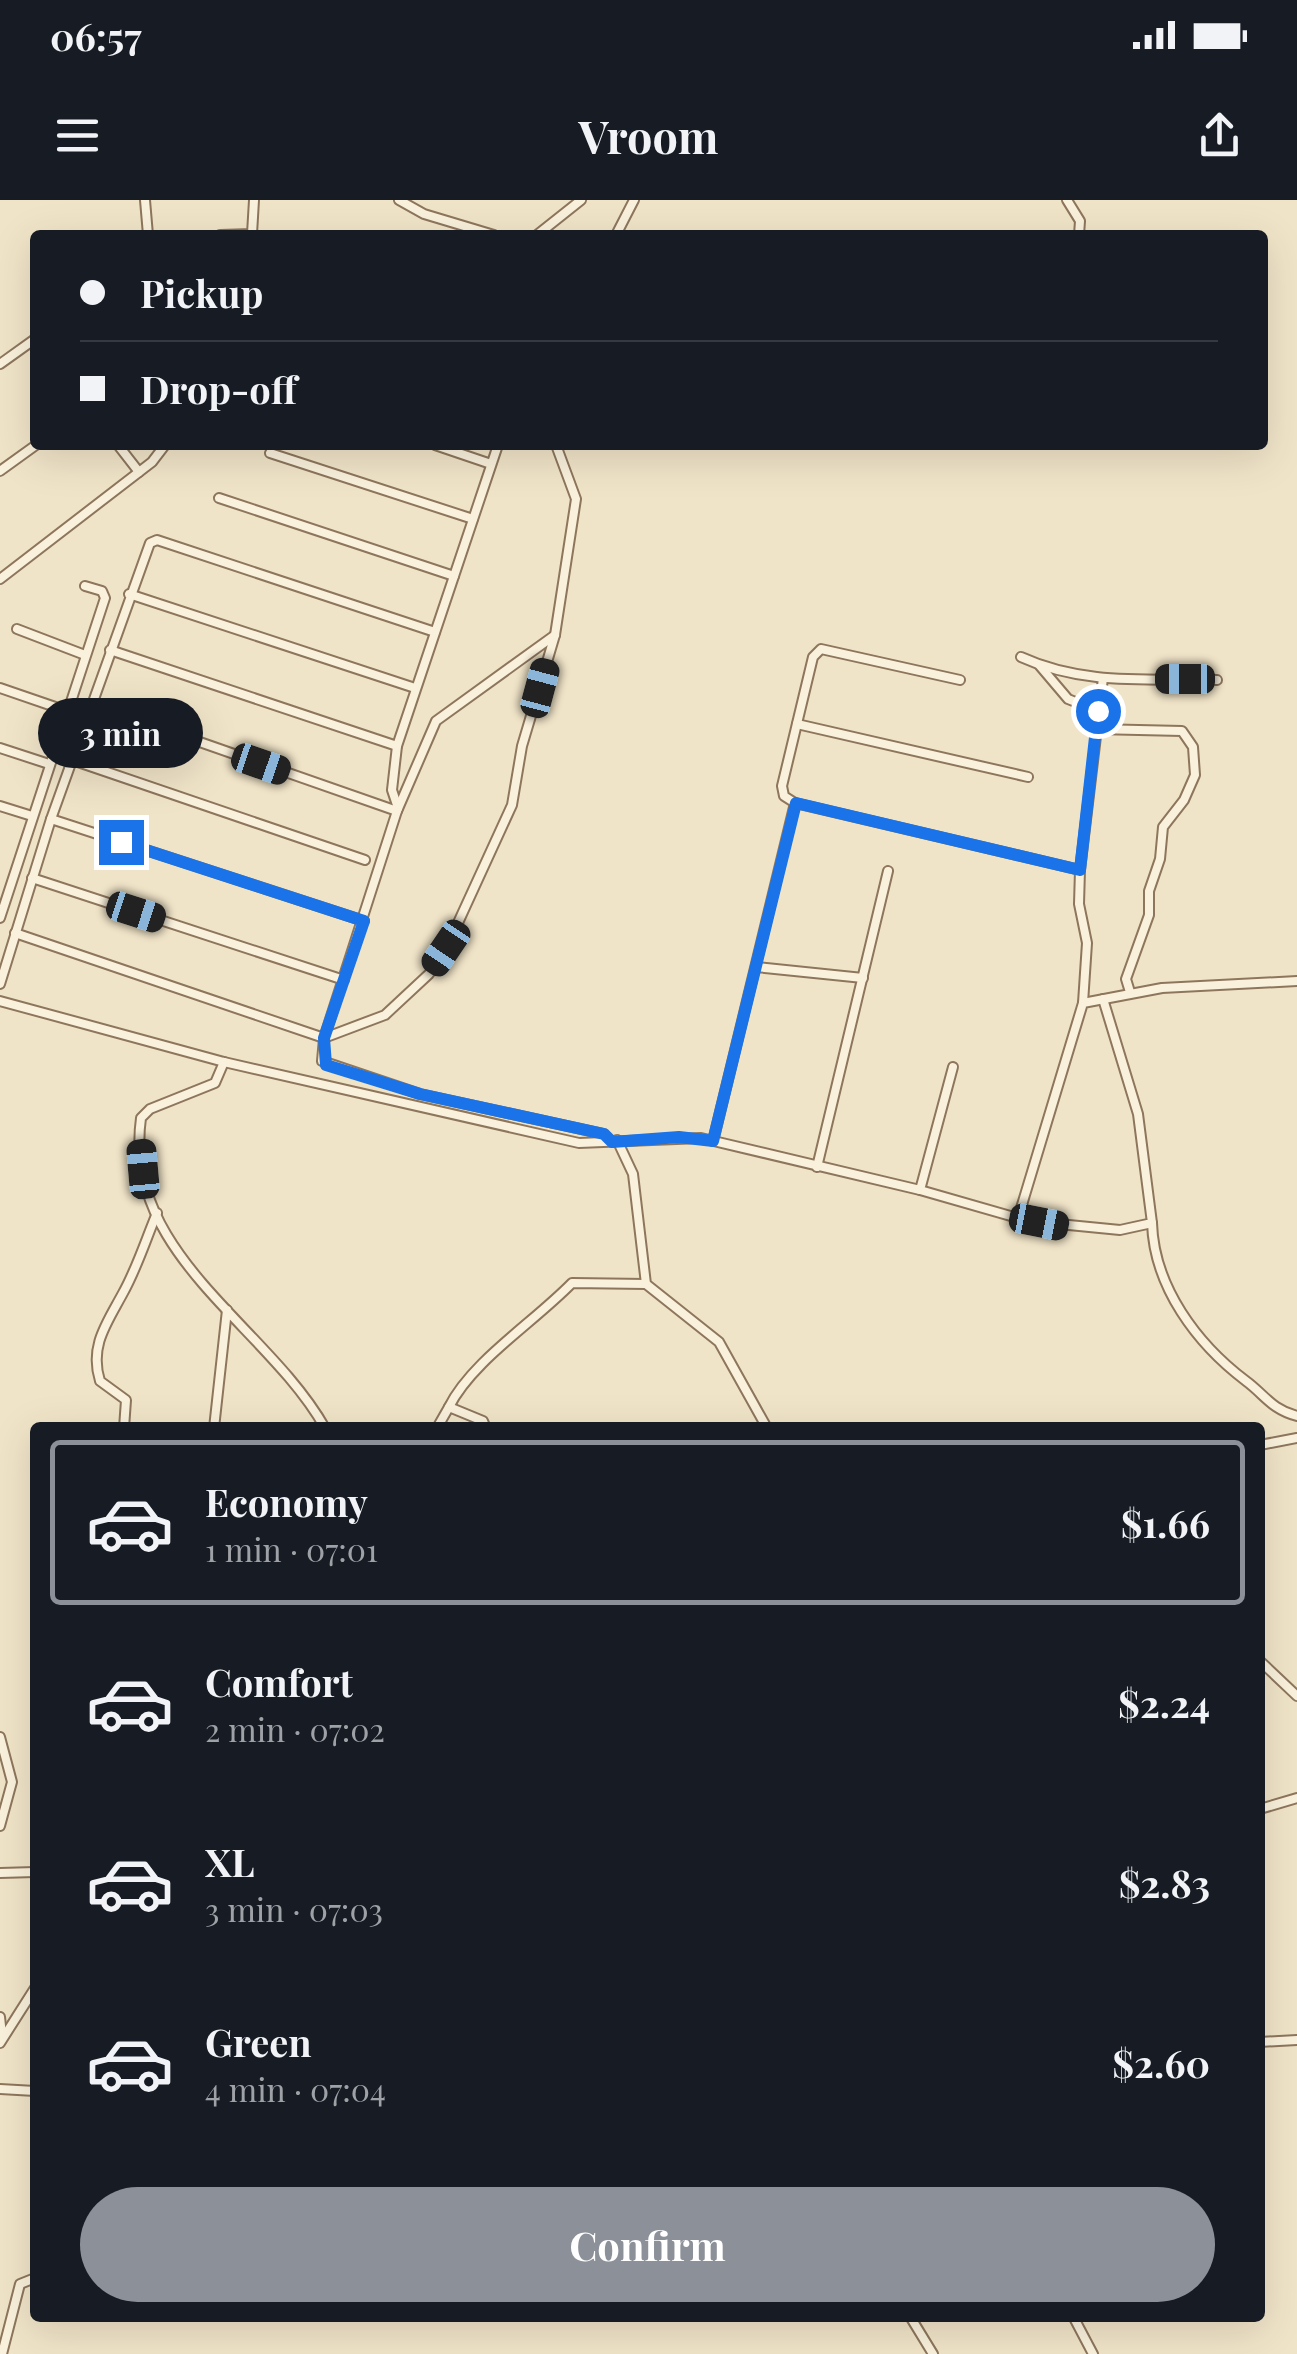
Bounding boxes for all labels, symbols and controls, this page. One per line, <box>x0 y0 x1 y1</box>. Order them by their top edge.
text: 06:57 <box>50 10 142 61</box>
text: Vroom <box>578 105 719 165</box>
icon: menu <box>50 108 105 163</box>
icon: share <box>1192 108 1247 163</box>
text: Pickup <box>140 267 263 318</box>
text: Drop-off <box>140 363 297 414</box>
car <box>518 655 562 721</box>
car <box>1155 664 1215 694</box>
route start <box>1076 689 1121 734</box>
callout: 3 min <box>38 697 204 767</box>
text: 3 min <box>80 711 161 754</box>
car <box>228 740 294 788</box>
route end <box>99 820 144 865</box>
car <box>103 888 169 936</box>
car <box>417 915 475 981</box>
car <box>125 1138 161 1200</box>
car <box>1007 1202 1071 1242</box>
text: Economy <box>205 1476 368 1527</box>
icon: car <box>85 1478 175 1568</box>
text: $1.66 <box>1121 1497 1210 1548</box>
text: 1 min · 07:01 <box>205 1527 378 1570</box>
text: Comfort <box>205 1656 353 1707</box>
icon: car <box>85 1658 175 1748</box>
text: $2.24 <box>1118 1677 1210 1728</box>
text: 2 min · 07:02 <box>205 1707 385 1750</box>
text: XL <box>205 1836 254 1887</box>
icon: car <box>85 1838 175 1928</box>
text: $2.83 <box>1119 1857 1210 1908</box>
text: 3 min · 07:03 <box>205 1887 383 1930</box>
text: Green <box>205 2016 312 2067</box>
icon: car <box>85 2018 175 2108</box>
text: $2.60 <box>1112 2037 1210 2088</box>
text: 4 min · 07:04 <box>205 2067 386 2110</box>
button: Confirm <box>80 2187 1215 2302</box>

